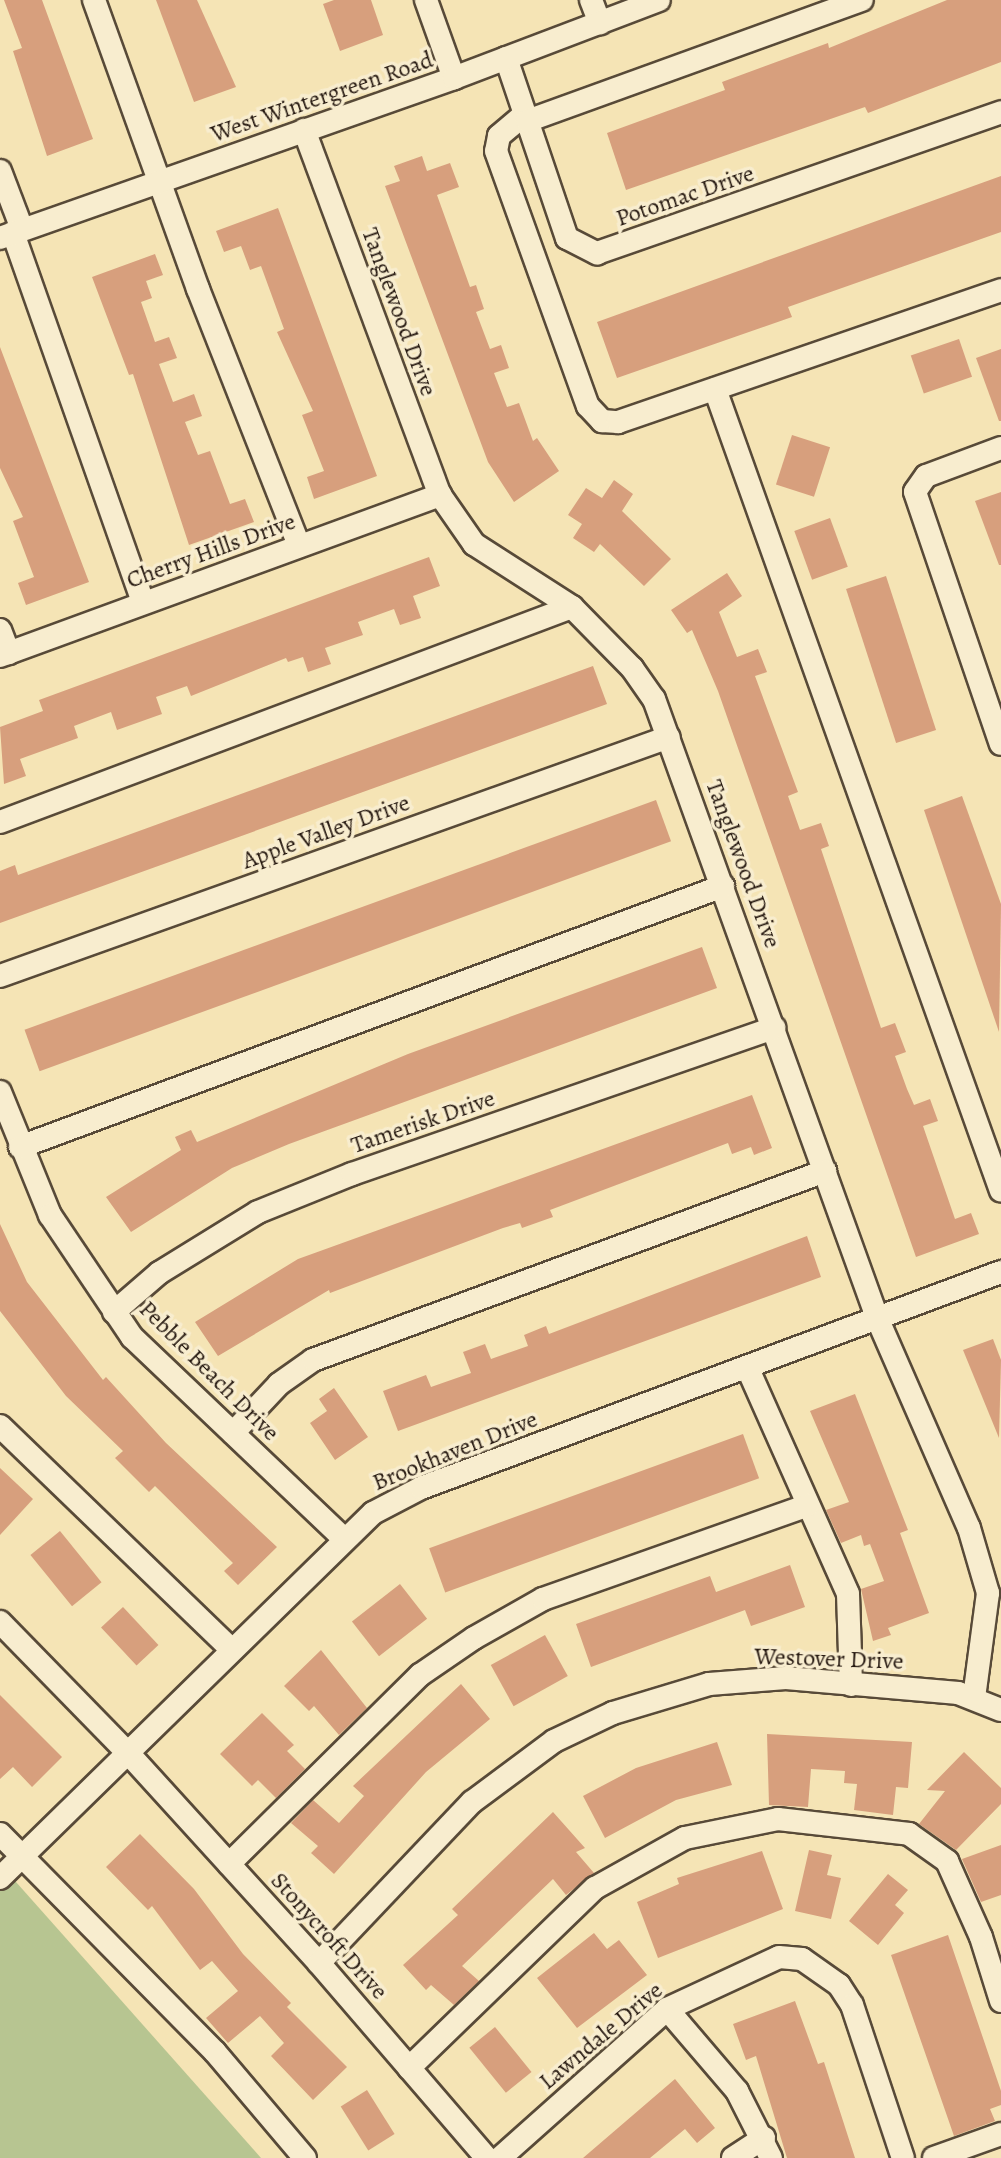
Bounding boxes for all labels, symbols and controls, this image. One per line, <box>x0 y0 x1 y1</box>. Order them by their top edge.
street label: West Wintergreen Road <box>207 45 437 149</box>
street label: Potomac Drive <box>612 159 758 233</box>
street label: Tanglewood Drive <box>355 224 443 400</box>
street label: Cherry Hills Drive <box>123 507 299 595</box>
street label: Tanglewood Drive <box>699 776 787 952</box>
street label: Apple Valley Drive <box>238 788 414 876</box>
street label: Tamerisk Drive <box>347 1084 499 1160</box>
street label: Pebble Beach Drive <box>133 1295 285 1447</box>
street label: Brookhaven Drive <box>368 1405 542 1497</box>
street label: Westover Drive <box>754 1642 904 1676</box>
street label: Stonycroft Drive <box>264 1867 394 2005</box>
street label: Lawndale Drive <box>533 1976 669 2096</box>

